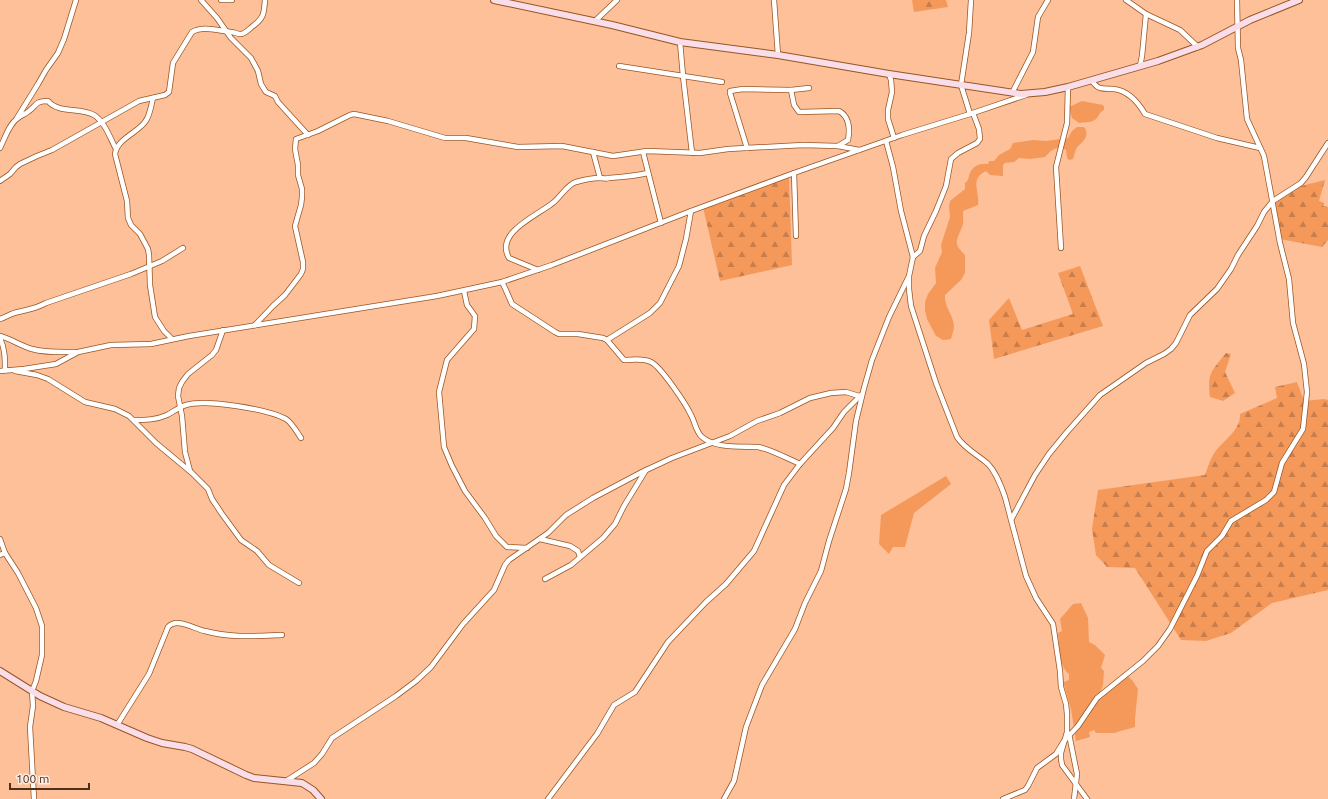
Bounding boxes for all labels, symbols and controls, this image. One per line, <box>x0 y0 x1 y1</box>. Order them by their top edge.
scale bar <box>10 765 89 791</box>
text: 100 m <box>16 772 49 785</box>

